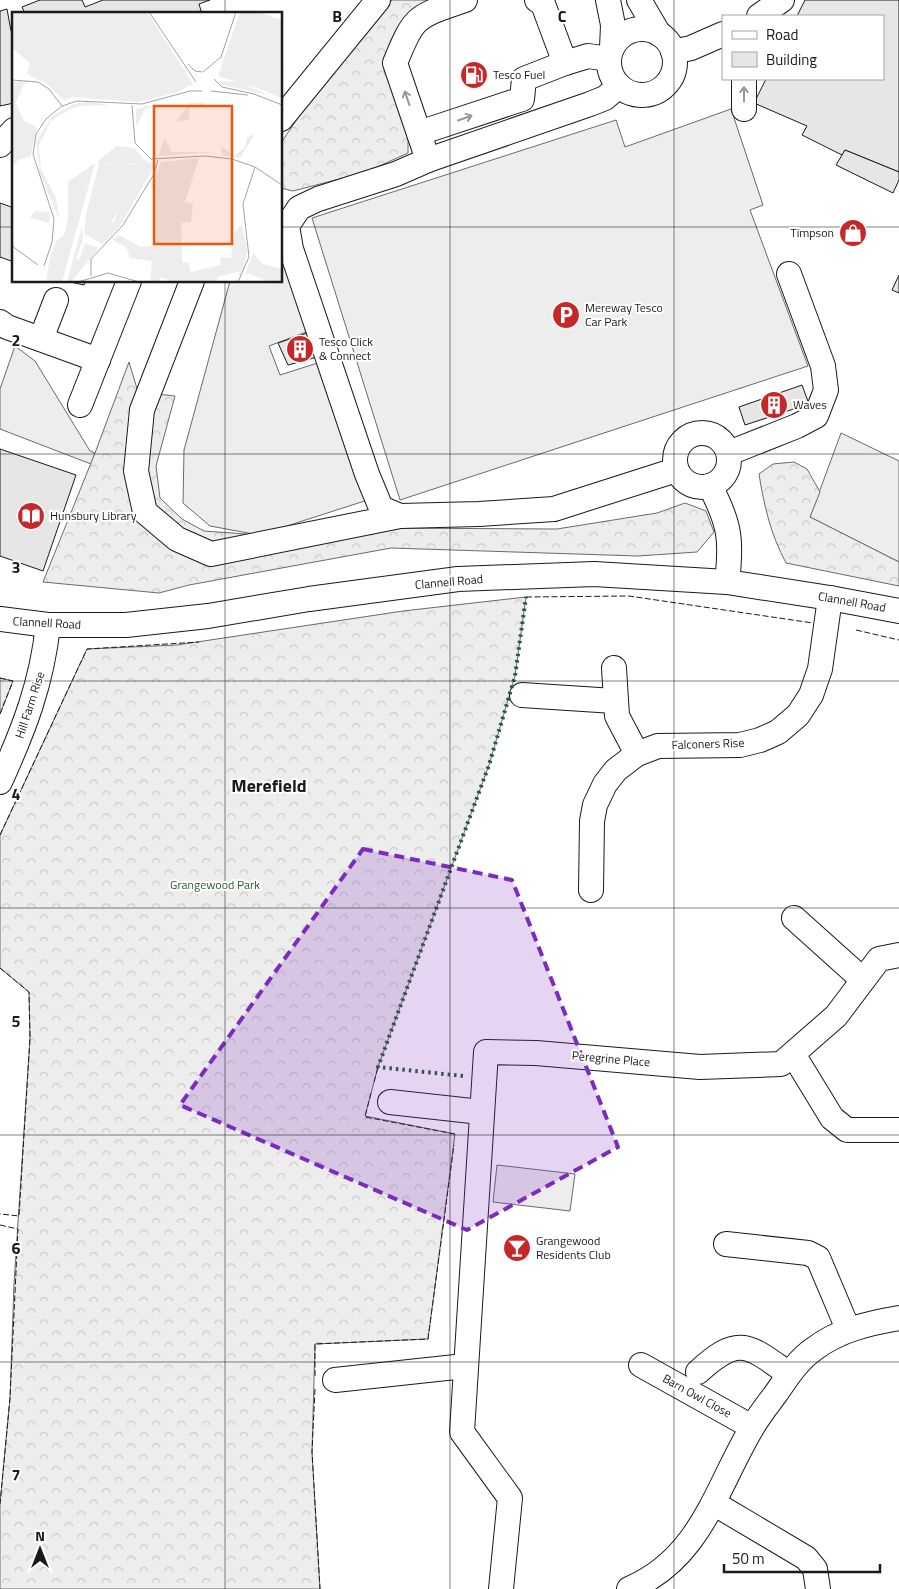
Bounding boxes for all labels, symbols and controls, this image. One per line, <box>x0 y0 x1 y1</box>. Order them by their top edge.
text: B <box>332 4 342 28</box>
text: C <box>558 4 567 28</box>
inset map <box>12 12 282 282</box>
legend <box>722 15 884 80</box>
text: Road <box>766 23 798 46</box>
text: Building <box>766 48 817 71</box>
fuel station icon: Tesco Fuel <box>459 60 489 90</box>
place label: Tesco Fuel <box>493 65 545 84</box>
one-way arrow <box>739 86 749 102</box>
one-way arrow <box>401 90 411 106</box>
one-way arrow <box>457 113 472 122</box>
shop icon: Timpson <box>838 218 868 248</box>
place label: Timpson <box>790 223 834 242</box>
place label: Mereway Tesco Car Park <box>585 298 663 331</box>
parking icon: Mereway Tesco Car Park <box>551 300 581 330</box>
text: 2 <box>12 328 20 352</box>
place label: Tesco Click & Connect <box>319 332 373 365</box>
building icon: Tesco Click & Connect <box>285 334 315 364</box>
building icon: Waves <box>759 390 789 420</box>
place label: Waves <box>793 395 827 414</box>
library icon: Hunsbury Library <box>16 501 46 531</box>
place label: Hunsbury Library <box>50 506 137 525</box>
text: 3 <box>12 555 20 579</box>
street label: Clannell Road <box>414 569 484 594</box>
street label: Clannell Road <box>817 586 887 617</box>
street label: Clannell Road <box>12 611 82 634</box>
street label: Hill Farm Rise <box>10 669 49 741</box>
street label: Falconers Rise <box>671 733 745 754</box>
district label: Merefield <box>231 772 307 799</box>
text: 4 <box>12 782 21 806</box>
park label: Grangewood Park <box>170 875 260 894</box>
text: 5 <box>12 1009 21 1033</box>
street label: Peregrine Place <box>571 1046 651 1071</box>
place label: Grangewood Residents Club <box>536 1231 611 1264</box>
bar icon: Grangewood Residents Club <box>502 1233 532 1263</box>
text: 6 <box>12 1236 21 1260</box>
street label: Barn Owl Close <box>659 1369 735 1422</box>
text: 7 <box>12 1463 20 1487</box>
north arrow <box>15 1524 65 1574</box>
text: N <box>35 1525 45 1546</box>
scale bar <box>724 1542 880 1574</box>
text: 50 m <box>732 1547 765 1570</box>

